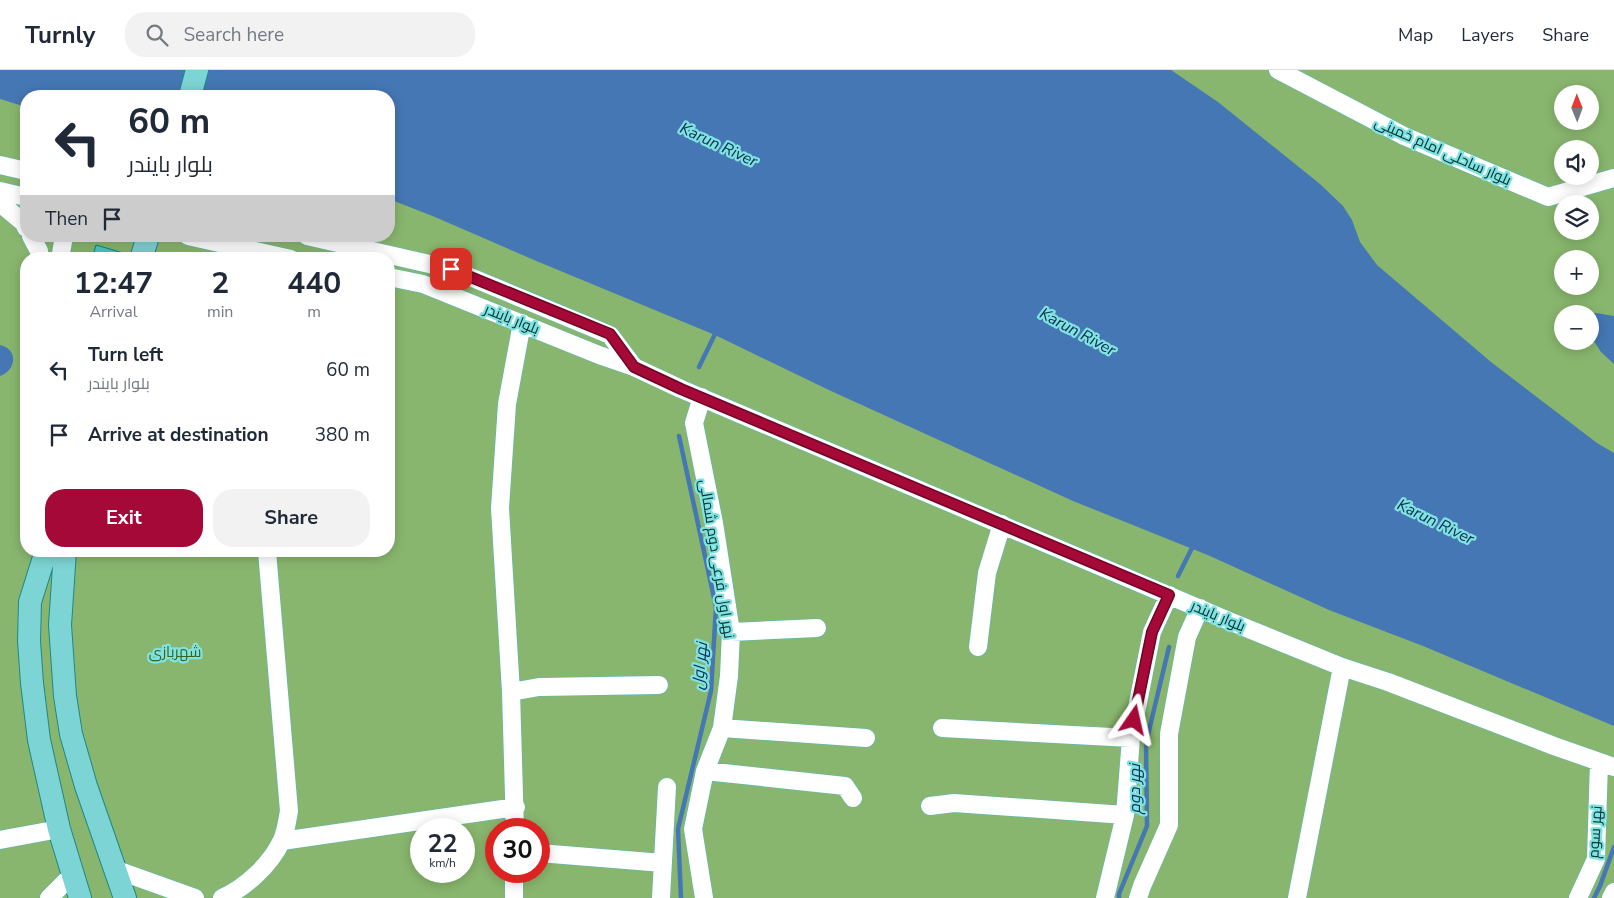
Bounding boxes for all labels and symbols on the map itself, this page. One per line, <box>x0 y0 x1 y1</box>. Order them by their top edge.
north arrow <box>1554 85 1599 130</box>
street label: بلوار ساحلی امام خمینی <box>1371 112 1515 190</box>
water label: Karun River <box>676 117 762 173</box>
pin <box>430 248 472 290</box>
street label: بلوار بایندر <box>480 299 543 339</box>
water label: Karun River <box>1036 303 1121 362</box>
street label: نهر اول فرعی دوم شمالی <box>695 478 739 640</box>
water label: Karun River <box>1393 494 1479 551</box>
street label: بلوار بایندر <box>1187 595 1249 637</box>
water label: نهر اول <box>687 640 713 691</box>
park label: شهربازی <box>149 642 201 662</box>
position arrow <box>1107 693 1159 745</box>
water label: نهر دوم <box>1124 762 1146 815</box>
street label: نهر سوم <box>1583 805 1607 859</box>
speed limit sign: 30 <box>485 818 550 883</box>

